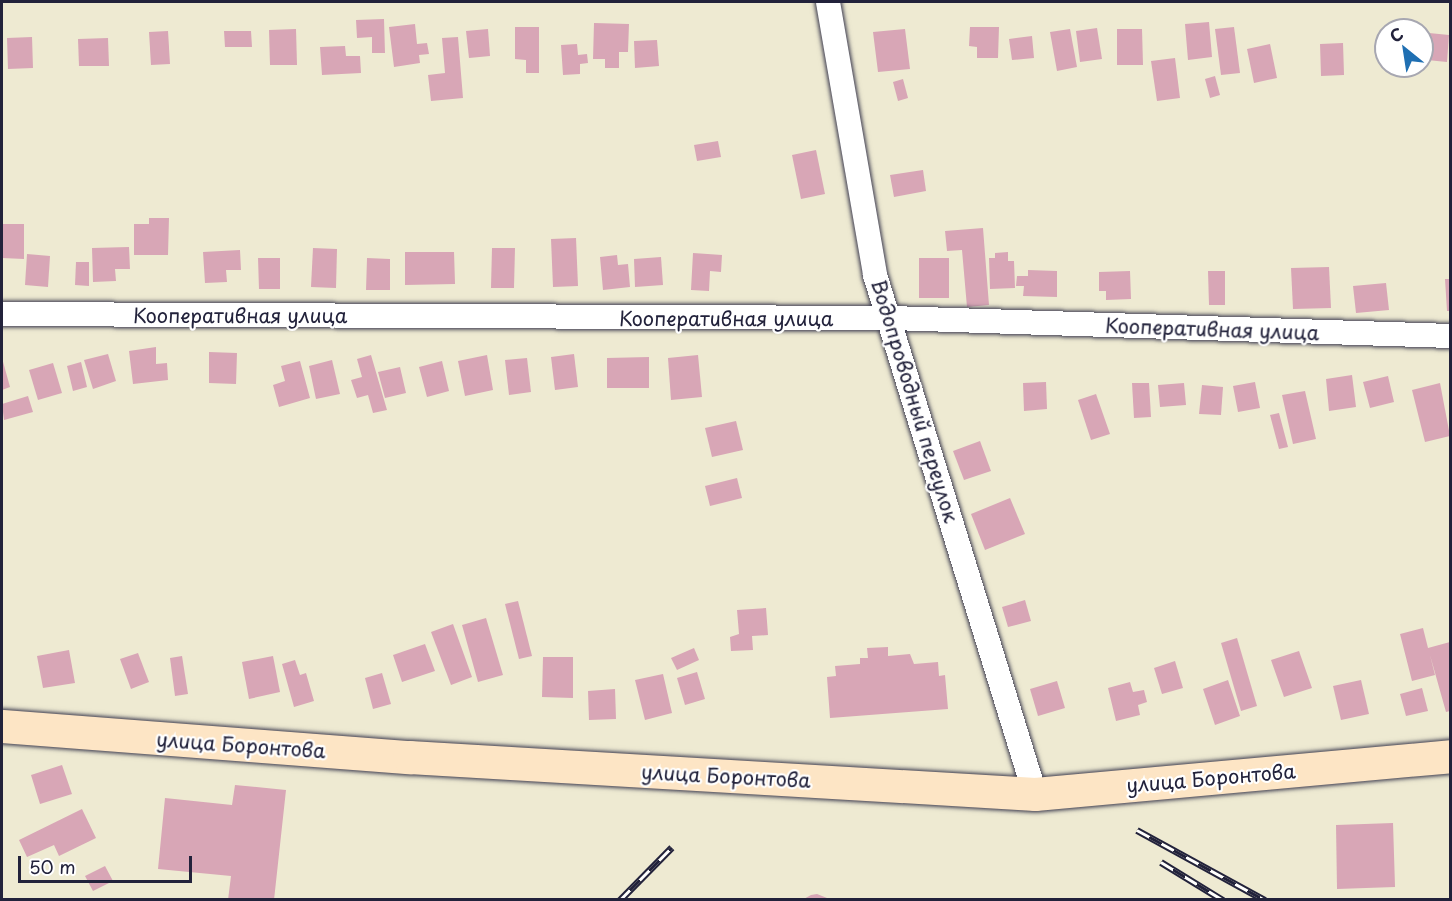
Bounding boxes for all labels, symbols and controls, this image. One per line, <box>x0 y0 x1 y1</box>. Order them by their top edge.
north arrow <box>1374 18 1434 78</box>
text: С <box>1385 21 1407 48</box>
street label: Водопроводный переулок <box>866 276 964 526</box>
street label: Кооперативная улица <box>132 303 348 327</box>
street label: Кооперативная улица <box>618 306 834 330</box>
street label: Кооперативная улица <box>1104 313 1320 345</box>
street label: улица Боронтова <box>155 727 327 763</box>
street label: улица Боронтова <box>1125 759 1297 797</box>
street label: улица Боронтова <box>640 760 812 792</box>
scale bar <box>21 844 195 882</box>
text: 50 m <box>29 853 76 880</box>

